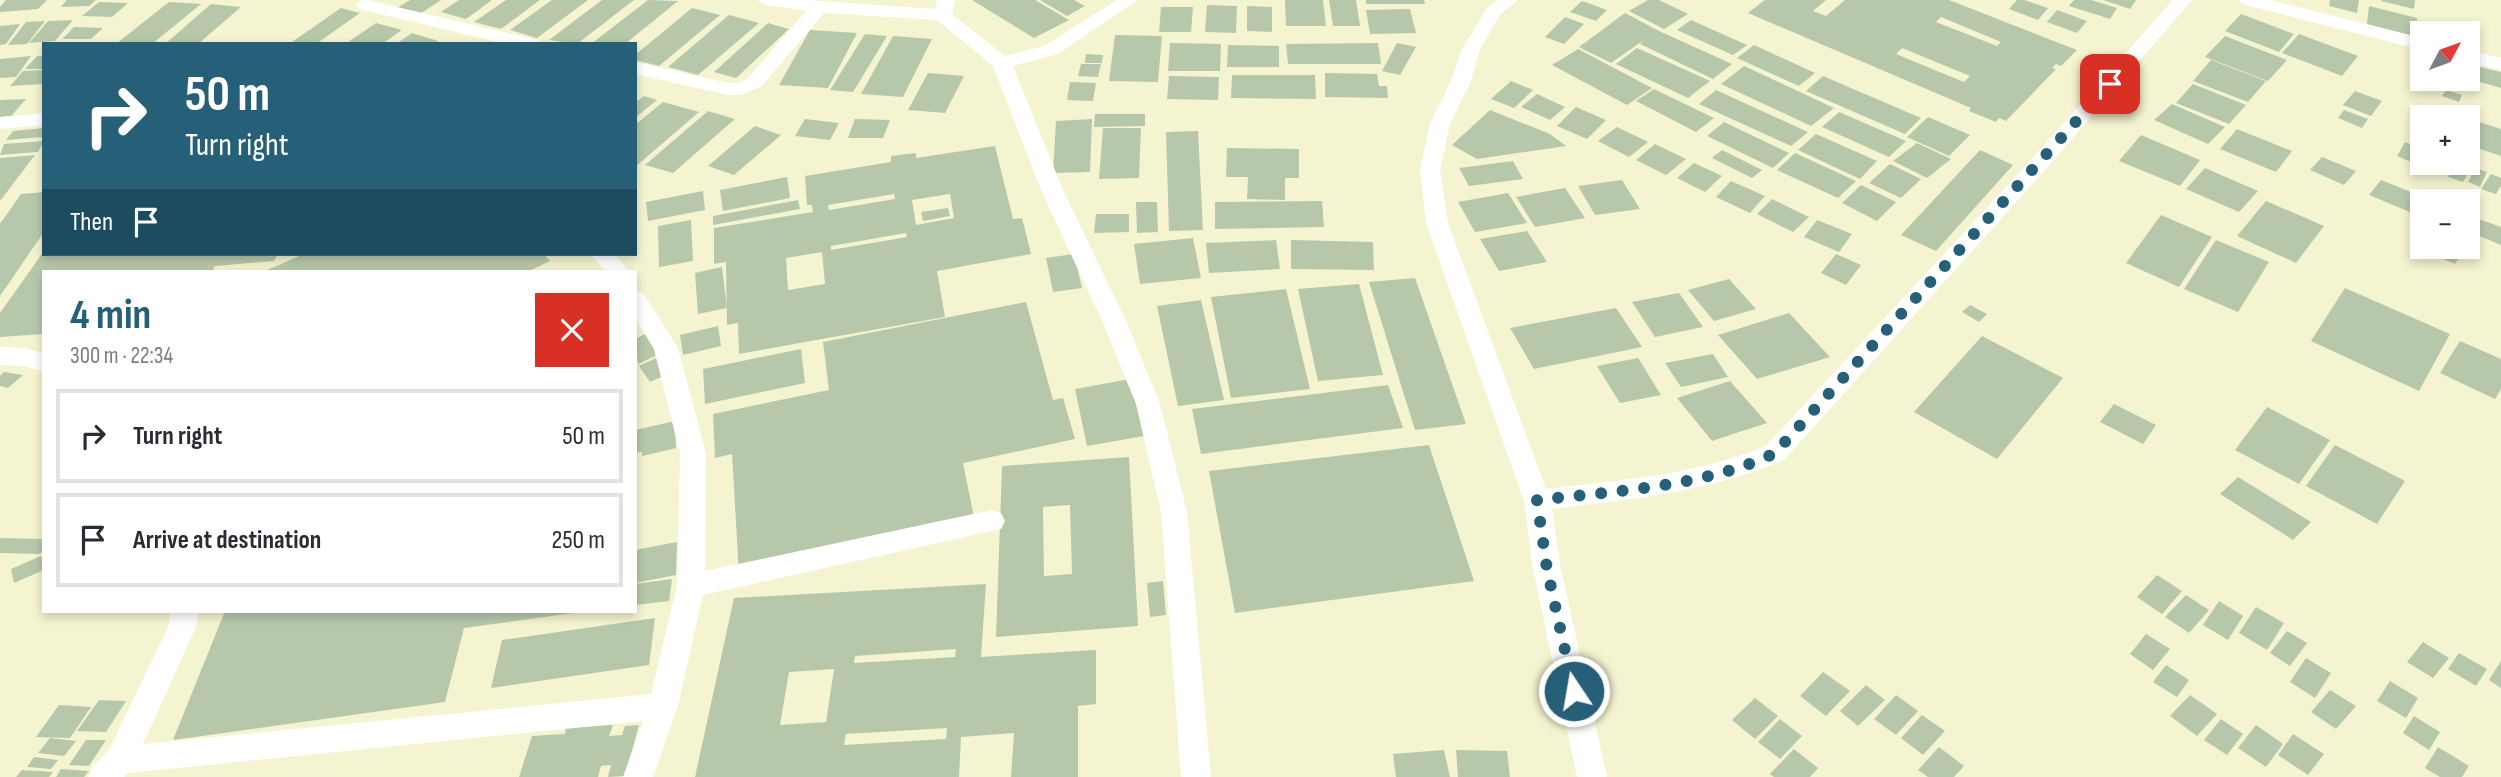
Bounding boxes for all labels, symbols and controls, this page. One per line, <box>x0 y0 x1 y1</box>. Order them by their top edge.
north arrow <box>2410 21 2480 91</box>
map controls <box>2410 21 2480 259</box>
pin <box>2080 54 2140 114</box>
icon: arrive <box>2091 65 2129 103</box>
text: 50 m <box>185 66 270 125</box>
icon: right <box>70 70 161 161</box>
button: + <box>2410 105 2480 175</box>
text: Turn right <box>185 126 289 165</box>
button: − <box>2410 189 2480 259</box>
icon: arrive <box>127 203 165 241</box>
text: Then <box>70 207 113 238</box>
text: 4 min <box>70 290 151 341</box>
button: close <box>535 293 609 367</box>
text: 300 m · 22:34 <box>70 342 173 370</box>
icon: right <box>74 417 112 455</box>
text: Turn right <box>133 421 222 452</box>
text: 50 m <box>562 421 605 452</box>
icon: arrive <box>74 521 112 559</box>
text: Arrive at destination <box>133 525 321 556</box>
text: 250 m <box>551 525 605 556</box>
position arrow <box>1537 654 1611 728</box>

